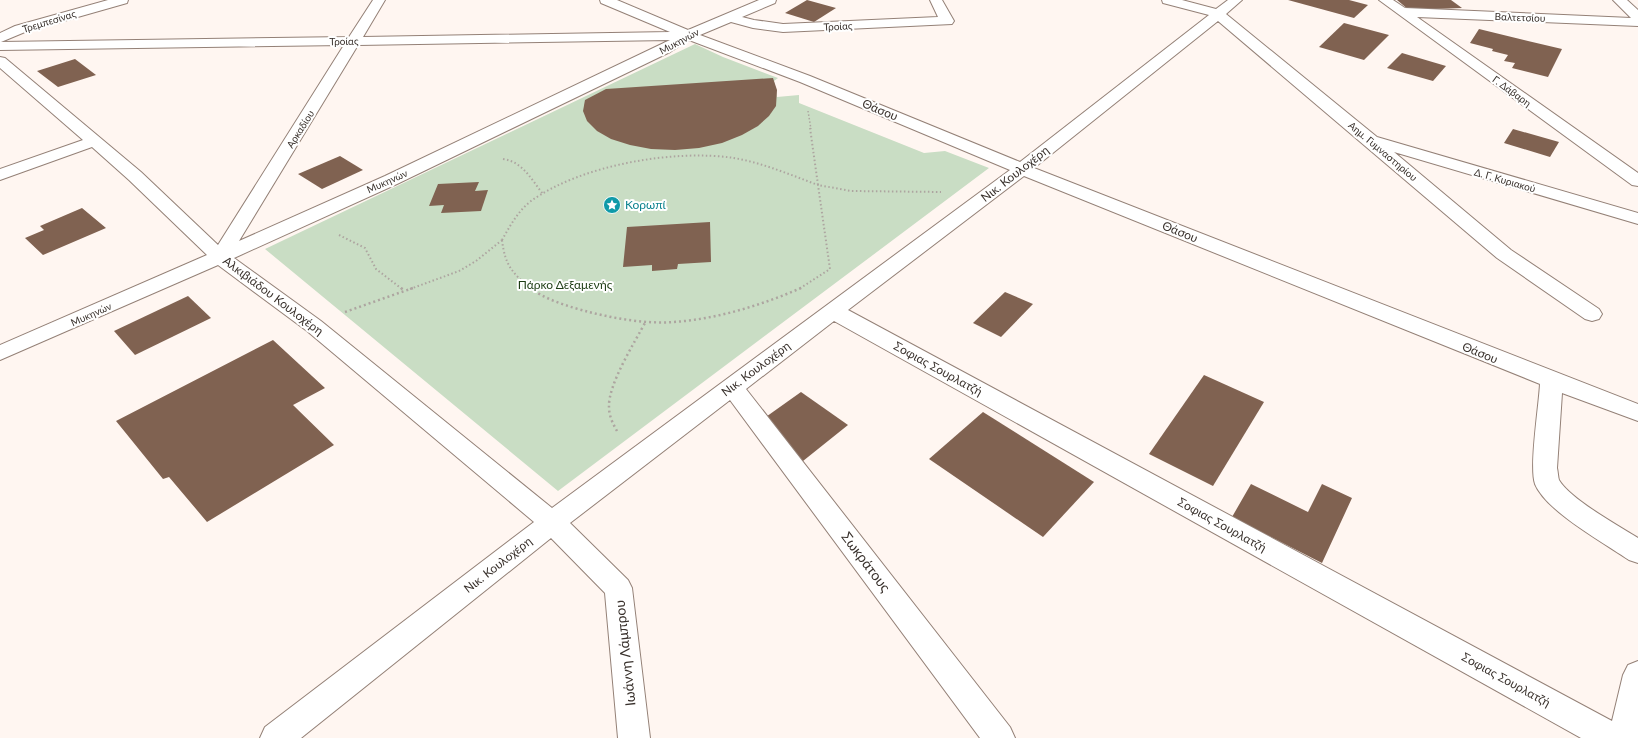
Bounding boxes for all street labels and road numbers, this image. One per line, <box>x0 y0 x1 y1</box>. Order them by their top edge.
street label: Τρεμπεσίνας <box>21 7 78 35</box>
street label: Βαλτετσίου <box>1495 10 1545 24</box>
street label: Τροίας <box>823 19 853 33</box>
street label: Μυκηνών <box>657 26 701 56</box>
street label: Τροίας <box>329 35 359 47</box>
street label: Γ. Δάβαρη <box>1490 73 1534 109</box>
street label: Θάσου <box>860 95 900 124</box>
street label: Αρκαδίου <box>284 108 316 150</box>
street label: Αημ. Γυμναστηρίου <box>1346 119 1420 183</box>
street label: Νικ. Κουλοχέρη <box>978 142 1052 205</box>
street label: Δ. Γ. Κυριακού <box>1473 166 1537 194</box>
street label: Μυκηνών <box>365 167 409 195</box>
street label: Θάσου <box>1160 218 1200 245</box>
street label: Αλκιβιάδου Κουλοχέρη <box>220 253 327 338</box>
street label: Μυκηνών <box>69 300 113 328</box>
street label: Νικ. Κουλοχέρη <box>718 338 793 399</box>
street label: Σοφιας Σουρλατζή <box>891 338 985 399</box>
street label: Θάσου <box>1460 339 1500 366</box>
street label: Σοφιας Σουρλατζή <box>1175 494 1269 555</box>
street label: Σωκράτους <box>838 528 895 595</box>
street label: Νικ. Κουλοχέρη <box>461 533 535 596</box>
street label: Ιωάννη Λάμπρου <box>610 599 639 707</box>
street label: Σοφιας Σουρλατζή <box>1459 649 1553 710</box>

